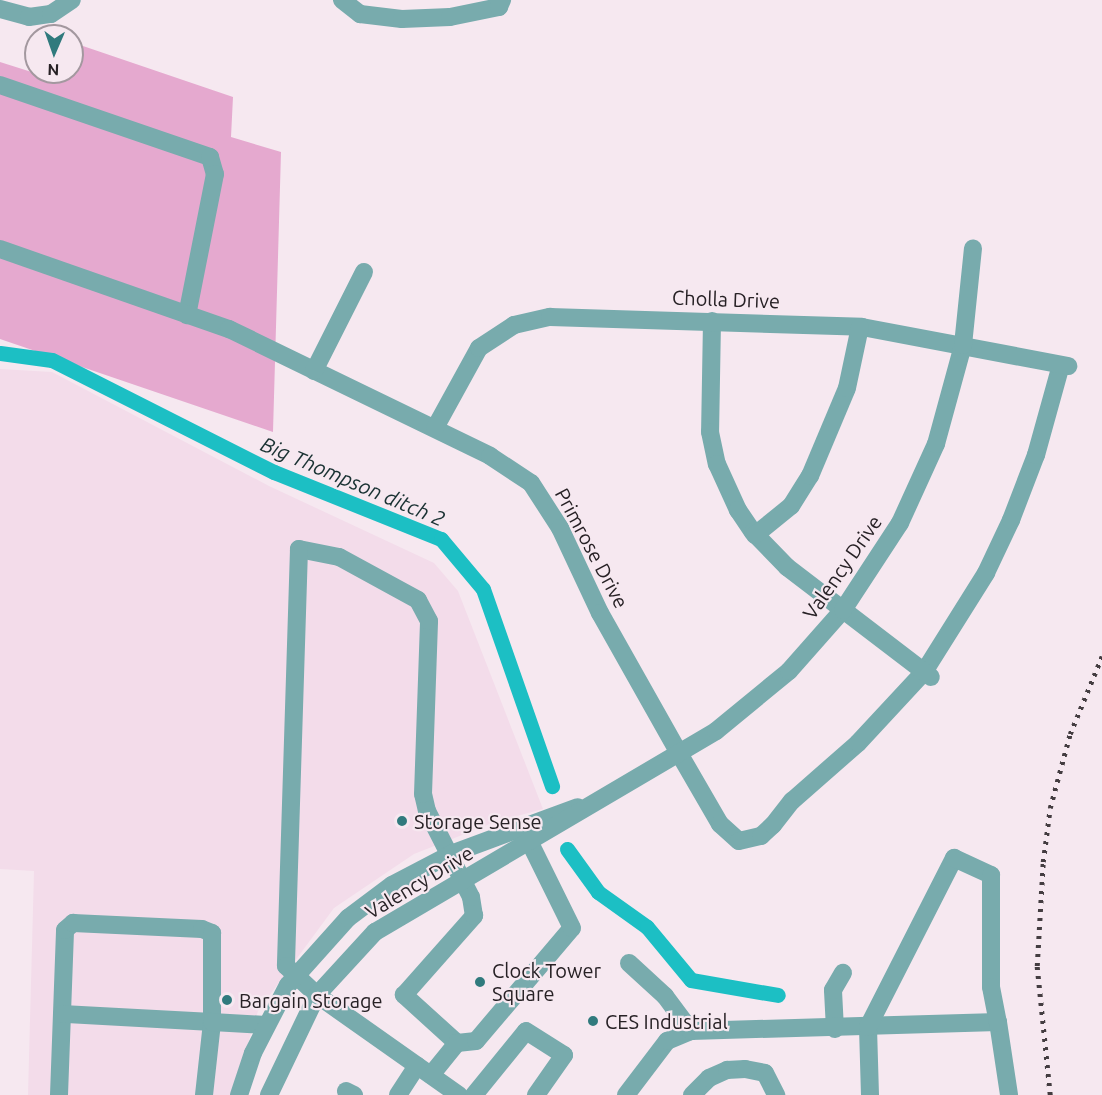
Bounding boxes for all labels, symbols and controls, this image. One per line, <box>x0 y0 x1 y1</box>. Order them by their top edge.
north arrow <box>24 24 84 84</box>
text: N <box>47 61 60 79</box>
street label: Cholla Drive <box>672 285 780 313</box>
water label: Big Thompson ditch 2 <box>257 431 449 531</box>
street label: Primrose Drive <box>550 484 634 612</box>
street label: Valency Drive <box>797 510 887 624</box>
place label: Storage Sense <box>414 809 542 833</box>
marker: Storage Sense <box>395 814 409 828</box>
street label: Valency Drive <box>361 840 477 924</box>
place label: Clock Tower Square <box>492 958 601 1005</box>
marker: Clock Tower Square <box>473 975 487 989</box>
place label: Bargain Storage <box>239 988 383 1012</box>
marker: Bargain Storage <box>220 993 234 1007</box>
place label: CES Industrial <box>605 1009 728 1033</box>
marker: CES Industrial <box>586 1014 600 1028</box>

